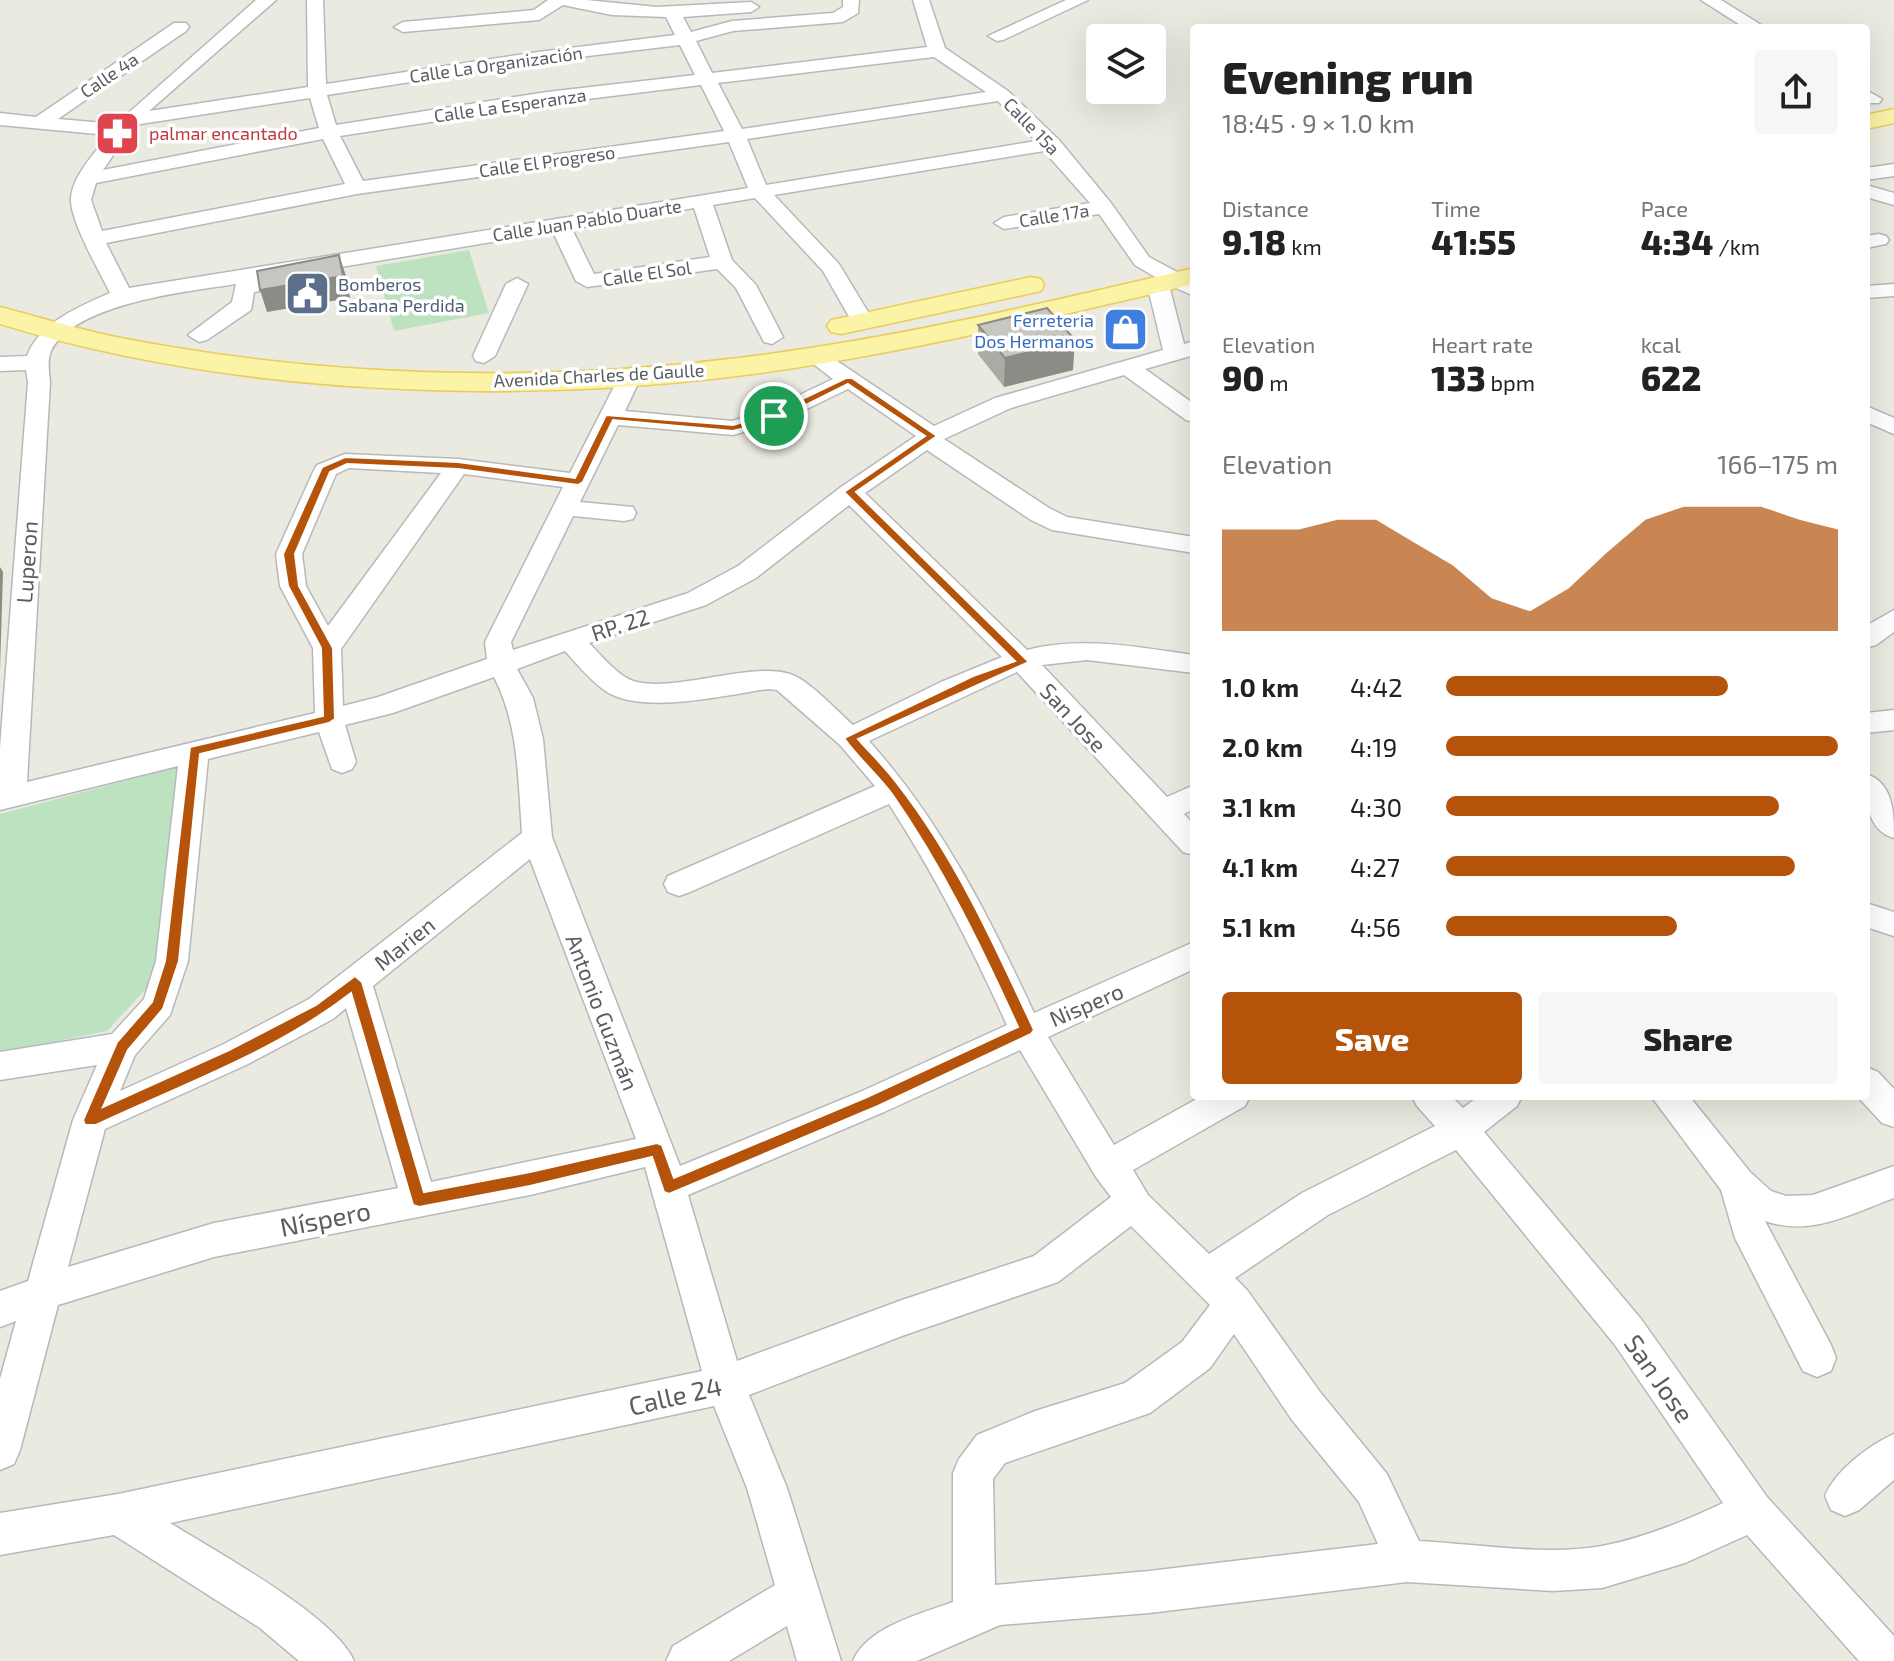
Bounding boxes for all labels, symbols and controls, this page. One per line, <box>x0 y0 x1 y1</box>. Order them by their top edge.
map controls <box>1086 24 1166 104</box>
button: layers <box>1086 24 1166 104</box>
street label: Calle La Organización <box>408 41 584 87</box>
street label: Calle 4a <box>76 48 142 102</box>
text: Evening run <box>1222 50 1474 103</box>
button: share <box>1754 50 1838 134</box>
street label: Calle La Esperanza <box>432 83 588 127</box>
street label: Calle 15a <box>999 93 1065 159</box>
text: 18:45 · 9 × 1.0 km <box>1222 107 1415 138</box>
pharmacy icon: palmar encantado <box>94 109 142 157</box>
place label: palmar encantado <box>149 122 298 144</box>
street label: Calle El Progreso <box>477 141 617 181</box>
street label: Calle Juan Pablo Duarte <box>491 194 683 246</box>
text: Distance <box>1222 195 1309 221</box>
text: Time <box>1431 195 1481 221</box>
text: Pace <box>1641 195 1688 221</box>
street label: Calle 17a <box>1017 199 1091 231</box>
text: 9.18 <box>1222 221 1286 262</box>
text: 41:55 <box>1431 221 1516 262</box>
text: 4:34 <box>1641 221 1713 262</box>
text: km <box>1286 233 1322 259</box>
text: /km <box>1713 233 1760 259</box>
street label: Calle El Sol <box>601 256 693 290</box>
public building icon: Bomberos Sabana Perdida <box>283 270 331 318</box>
place label: Bomberos Sabana Perdida <box>338 273 465 316</box>
shop icon: Ferreteria Dos Hermanos <box>1101 306 1149 354</box>
place label: Ferreteria Dos Hermanos <box>974 309 1094 352</box>
text: Elevation <box>1222 331 1315 357</box>
text: Heart rate <box>1431 331 1533 357</box>
text: kcal <box>1641 331 1681 357</box>
text: 90 <box>1222 357 1264 398</box>
text: 133 <box>1431 357 1486 398</box>
text: 622 <box>1641 357 1701 398</box>
street label: Avenida Charles de Gaulle <box>493 358 705 392</box>
text: m <box>1264 369 1289 395</box>
text: bpm <box>1486 369 1535 395</box>
pin <box>740 382 808 450</box>
icon: arrive <box>752 394 796 438</box>
text: Elevation <box>1222 448 1332 479</box>
text: 166–175 m <box>1717 448 1838 479</box>
street label: Luperon <box>10 520 42 604</box>
street label: RP. 22 <box>588 602 652 646</box>
text: 1.0 km <box>1222 671 1299 702</box>
text: 4:42 <box>1350 671 1403 702</box>
street label: San Jose <box>1036 677 1112 757</box>
text: 2.0 km <box>1222 731 1303 762</box>
text: 4:19 <box>1350 731 1397 762</box>
text: 3.1 km <box>1222 791 1296 822</box>
text: 4:30 <box>1350 791 1402 822</box>
text: 4.1 km <box>1222 851 1298 882</box>
text: 4:27 <box>1350 851 1400 882</box>
street label: Marien <box>369 911 439 975</box>
text: 5.1 km <box>1222 911 1296 942</box>
text: 4:56 <box>1350 911 1401 942</box>
street label: Antonio Guzmán <box>561 930 645 1094</box>
street label: Nispero <box>1045 977 1127 1031</box>
button: Save <box>1222 992 1522 1084</box>
button: Share <box>1538 992 1838 1084</box>
street label: Níspero <box>277 1194 373 1242</box>
street label: San Jose <box>1619 1328 1701 1428</box>
street label: Calle 24 <box>625 1369 725 1421</box>

